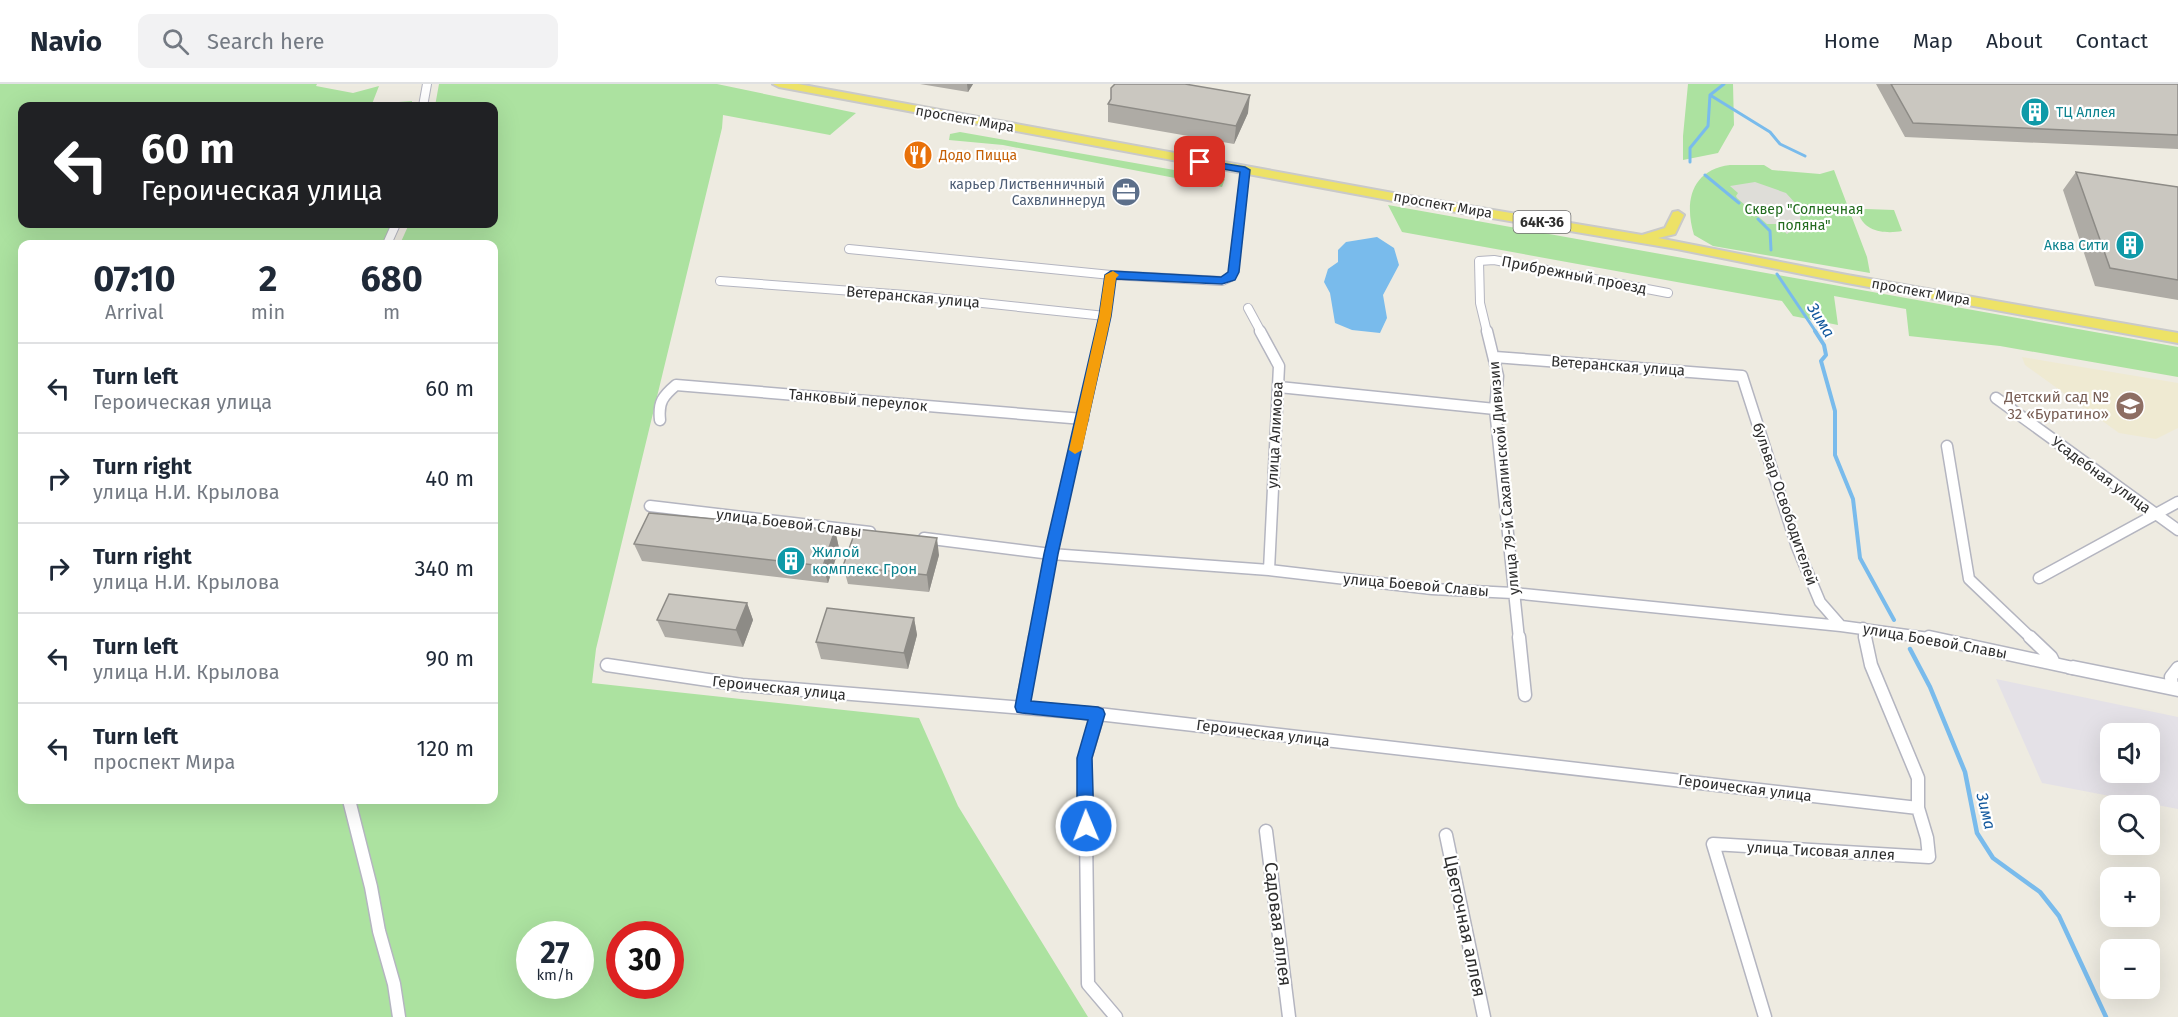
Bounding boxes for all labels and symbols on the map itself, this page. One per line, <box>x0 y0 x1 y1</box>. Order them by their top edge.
building icon: ТЦ Аллея <box>2019 96 2051 128</box>
street label: проспект Мира <box>914 102 1016 136</box>
place label: ТЦ Аллея <box>2056 104 2116 121</box>
pin <box>1174 136 1225 187</box>
restaurant icon: Додо Пицца <box>902 139 934 171</box>
place label: Додо Пицца <box>938 147 1017 164</box>
place label: карьер Лиственничный Сахвлиннеруд <box>949 176 1105 209</box>
office icon: карьер Лиственничный Сахвлиннеруд <box>1110 176 1142 208</box>
street label: проспект Мира <box>1392 188 1494 222</box>
park label: Сквер "Солнечная поляна" <box>1745 201 1863 234</box>
road number: 64К-36 <box>1514 211 1570 233</box>
building icon: Аква Сити <box>2114 229 2146 261</box>
place label: Аква Сити <box>2044 237 2109 254</box>
street label: Прибрежный проезд <box>1500 252 1648 298</box>
street label: проспект Мира <box>1870 275 1972 309</box>
street label: Ветеранская улица <box>845 282 981 312</box>
water label: Зима <box>1803 298 1839 341</box>
street label: Ветеранская улица <box>1550 352 1686 380</box>
street label: улица 79-й Сахалинской Дивизии <box>1485 360 1523 596</box>
street label: улица Алимова <box>1263 381 1287 489</box>
street label: Танковый переулок <box>788 385 928 415</box>
place label: Детский сад № 32 «Буратино» <box>2003 388 2109 423</box>
school or university icon: Детский сад № 32 «Буратино» <box>2114 390 2146 422</box>
street label: бульвар Освободителей <box>1749 420 1821 588</box>
street label: Усадебная улица <box>2048 433 2154 517</box>
street label: улица Боевой Славы <box>715 505 863 541</box>
place label: Жилой комплекс Грон <box>812 543 917 578</box>
building icon: Жилой комплекс Грон <box>775 545 807 577</box>
street label: улица Боевой Славы <box>1342 570 1490 600</box>
street label: улица Боевой Славы <box>1861 619 2009 663</box>
street label: Героическая улица <box>711 672 847 704</box>
street label: Героическая улица <box>1195 716 1331 750</box>
street label: Героическая улица <box>1677 771 1813 805</box>
water label: Зима <box>1972 790 2000 831</box>
position arrow <box>1054 794 1118 858</box>
street label: улица Тисовая аллея <box>1747 838 1895 864</box>
street label: Цветочная аллея <box>1439 853 1491 999</box>
street label: Садовая аллея <box>1259 861 1297 987</box>
speed limit sign: 30 <box>606 921 684 999</box>

